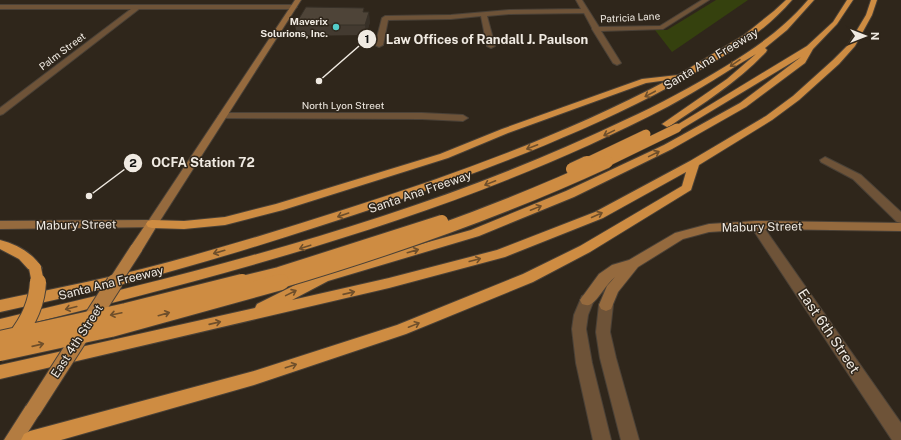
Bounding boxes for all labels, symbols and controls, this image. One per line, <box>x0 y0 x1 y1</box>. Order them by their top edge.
street label: Patricia Lane <box>600 9 661 25</box>
place label: Maverix Solurions, Inc. <box>260 15 328 39</box>
north arrow <box>845 16 885 56</box>
marker: Maverix Solurions, Inc. <box>331 22 341 32</box>
street label: Santa Ana Freeway <box>661 25 761 93</box>
callout: Law Offices of Randall J. Paulson <box>357 27 596 52</box>
street label: Palm Street <box>36 30 88 72</box>
text: 1 <box>364 32 370 46</box>
text: Law Offices of Randall J. Paulson <box>386 32 588 47</box>
text: N <box>869 32 881 40</box>
one-way arrow <box>730 59 741 67</box>
one-way arrow <box>644 90 656 98</box>
street label: North Lyon Street <box>302 99 384 111</box>
one-way arrow <box>604 130 616 137</box>
one-way arrow <box>526 144 538 152</box>
callout: OCFA Station 72 <box>123 150 262 175</box>
one-way arrow <box>647 150 659 157</box>
text: OCFA Station 72 <box>151 155 255 170</box>
text: 2 <box>129 156 137 170</box>
street label: Santa Ana Freeway <box>367 168 474 216</box>
one-way arrow <box>484 180 496 187</box>
one-way arrow <box>529 204 541 212</box>
one-way arrow <box>591 211 603 218</box>
one-way arrow <box>337 212 350 219</box>
street label: Mabury Street <box>36 217 117 233</box>
street label: Mabury Street <box>722 219 803 235</box>
one-way arrow <box>299 243 311 251</box>
one-way arrow <box>406 247 419 254</box>
one-way arrow <box>212 248 225 256</box>
one-way arrow <box>468 256 481 263</box>
street label: Santa Ana Freeway <box>57 263 166 303</box>
street label: East 6th Street <box>795 286 863 376</box>
one-way arrow <box>342 288 355 296</box>
one-way arrow <box>284 289 296 297</box>
street label: East 4th Street <box>48 301 106 380</box>
one-way arrow <box>64 305 77 313</box>
one-way arrow <box>109 310 122 318</box>
one-way arrow <box>158 310 171 317</box>
one-way arrow <box>209 319 222 326</box>
one-way arrow <box>408 320 420 328</box>
one-way arrow <box>31 340 44 348</box>
one-way arrow <box>284 362 297 369</box>

